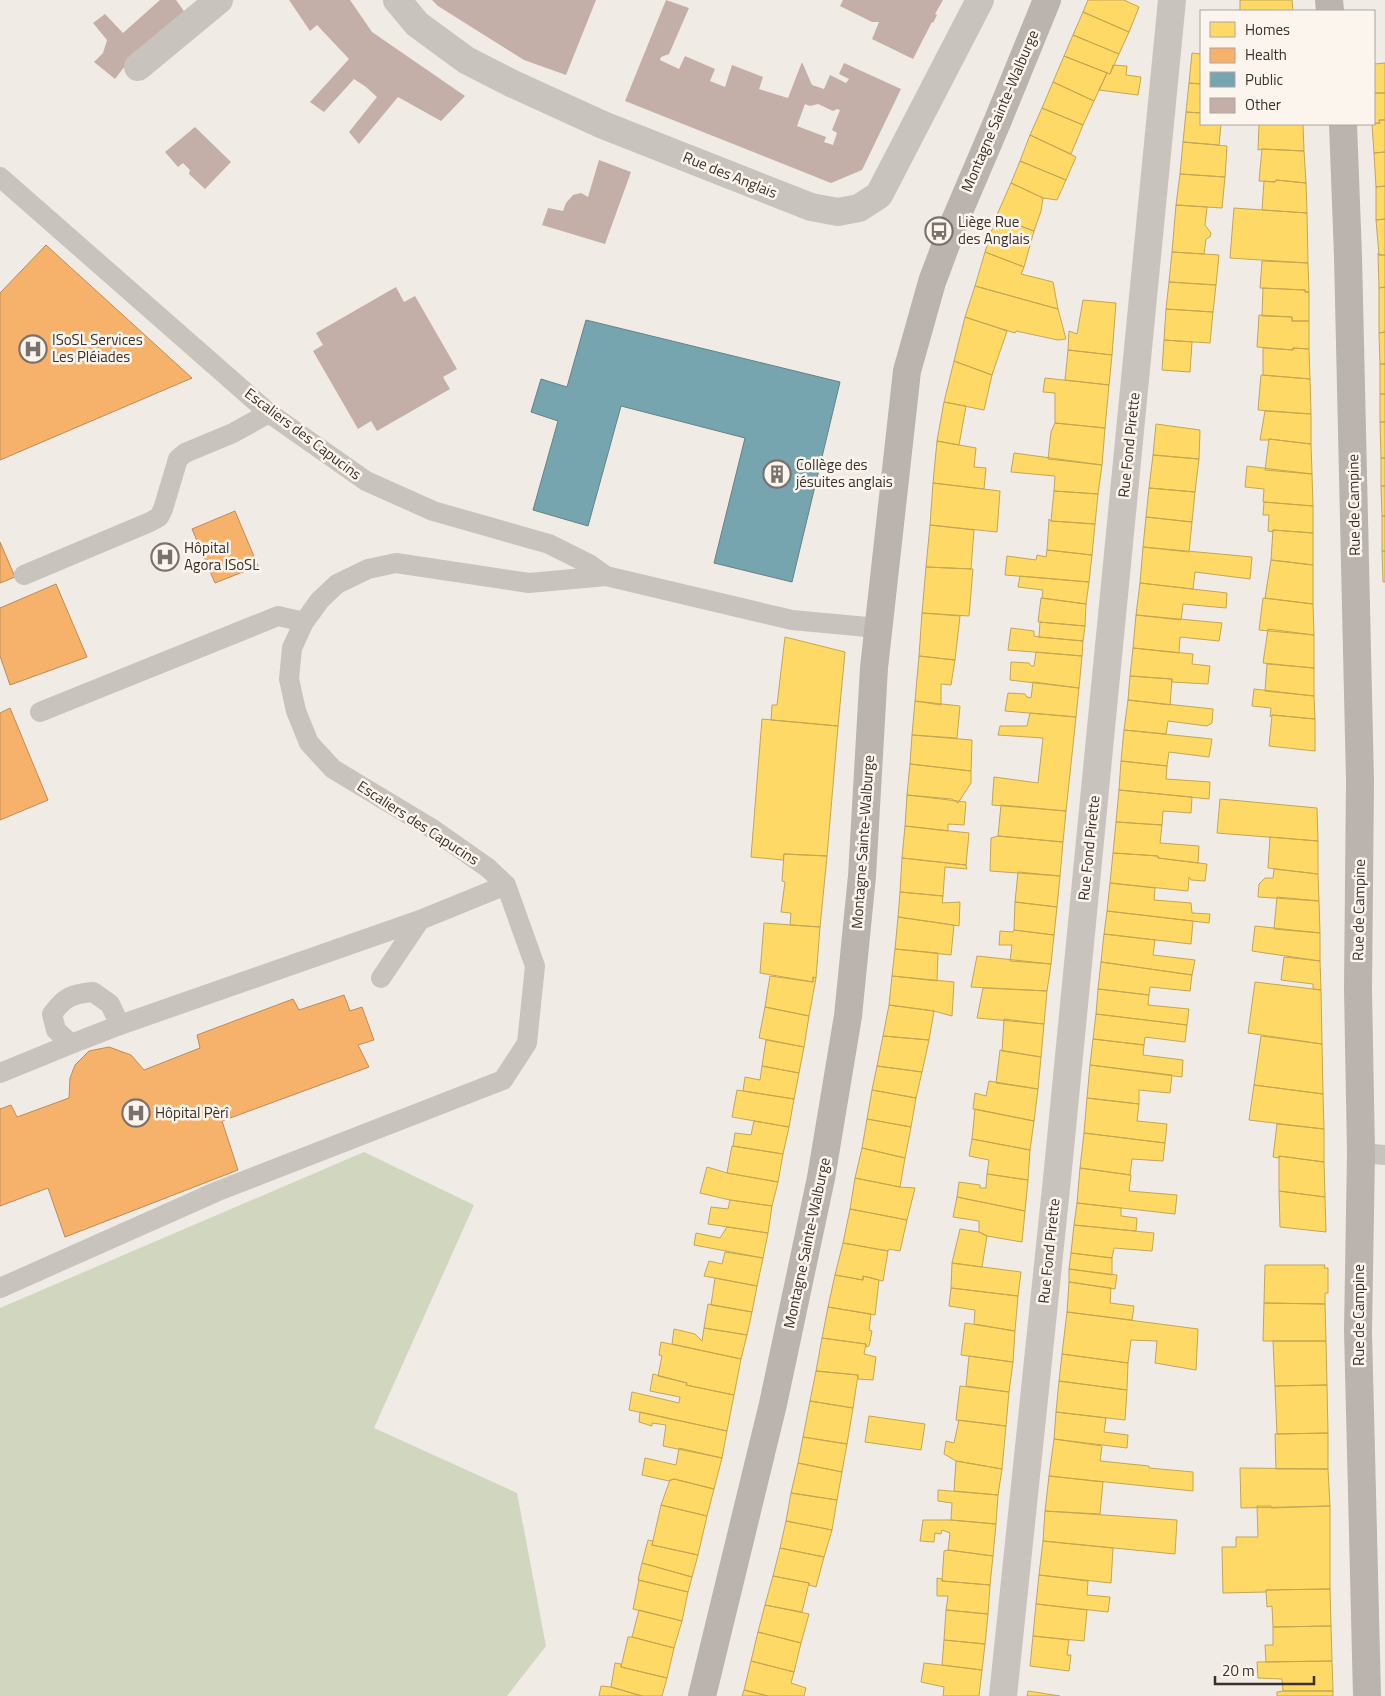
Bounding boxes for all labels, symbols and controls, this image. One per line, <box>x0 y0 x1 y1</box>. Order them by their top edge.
legend <box>1200 10 1375 125</box>
text: Homes <box>1245 18 1290 41</box>
street label: Montagne Sainte-Walburge <box>955 26 1044 195</box>
text: Health <box>1245 43 1287 66</box>
text: Public <box>1245 68 1283 91</box>
text: Other <box>1245 93 1281 116</box>
street label: Rue des Anglais <box>680 145 781 204</box>
place label: Liège Rue des Anglais <box>958 210 1030 250</box>
bus stop icon: Liège Rue des Anglais <box>924 216 954 246</box>
place label: ISoSL Services Les Pléiades <box>52 328 143 368</box>
hospital icon: ISoSL Services Les Pléiades <box>18 334 48 364</box>
street label: Escaliers des Capucins <box>240 382 367 485</box>
street label: Rue Fond Pirette <box>1112 391 1145 499</box>
place label: Collège des jésuites anglais <box>795 453 893 493</box>
street label: Rue de Campine <box>1341 454 1366 556</box>
building icon: Collège des jésuites anglais <box>762 459 792 489</box>
place label: Hôpital Agora ISoSL <box>184 536 259 576</box>
hospital icon: Hôpital Agora ISoSL <box>150 542 180 572</box>
street label: Montagne Sainte-Walburge <box>845 754 880 930</box>
street label: Escaliers des Capucins <box>353 774 484 871</box>
street label: Rue Fond Pirette <box>1072 794 1105 902</box>
street label: Rue de Campine <box>1346 859 1371 961</box>
hospital icon: Hôpital Pèrî <box>121 1098 151 1128</box>
place label: Hôpital Pèrî <box>155 1101 229 1124</box>
street label: Montagne Sainte-Walburge <box>777 1155 836 1330</box>
street label: Rue Fond Pirette <box>1032 1197 1065 1305</box>
street label: Rue de Campine <box>1347 1264 1370 1366</box>
scale bar <box>1215 1654 1314 1686</box>
text: 20 m <box>1222 1659 1255 1682</box>

